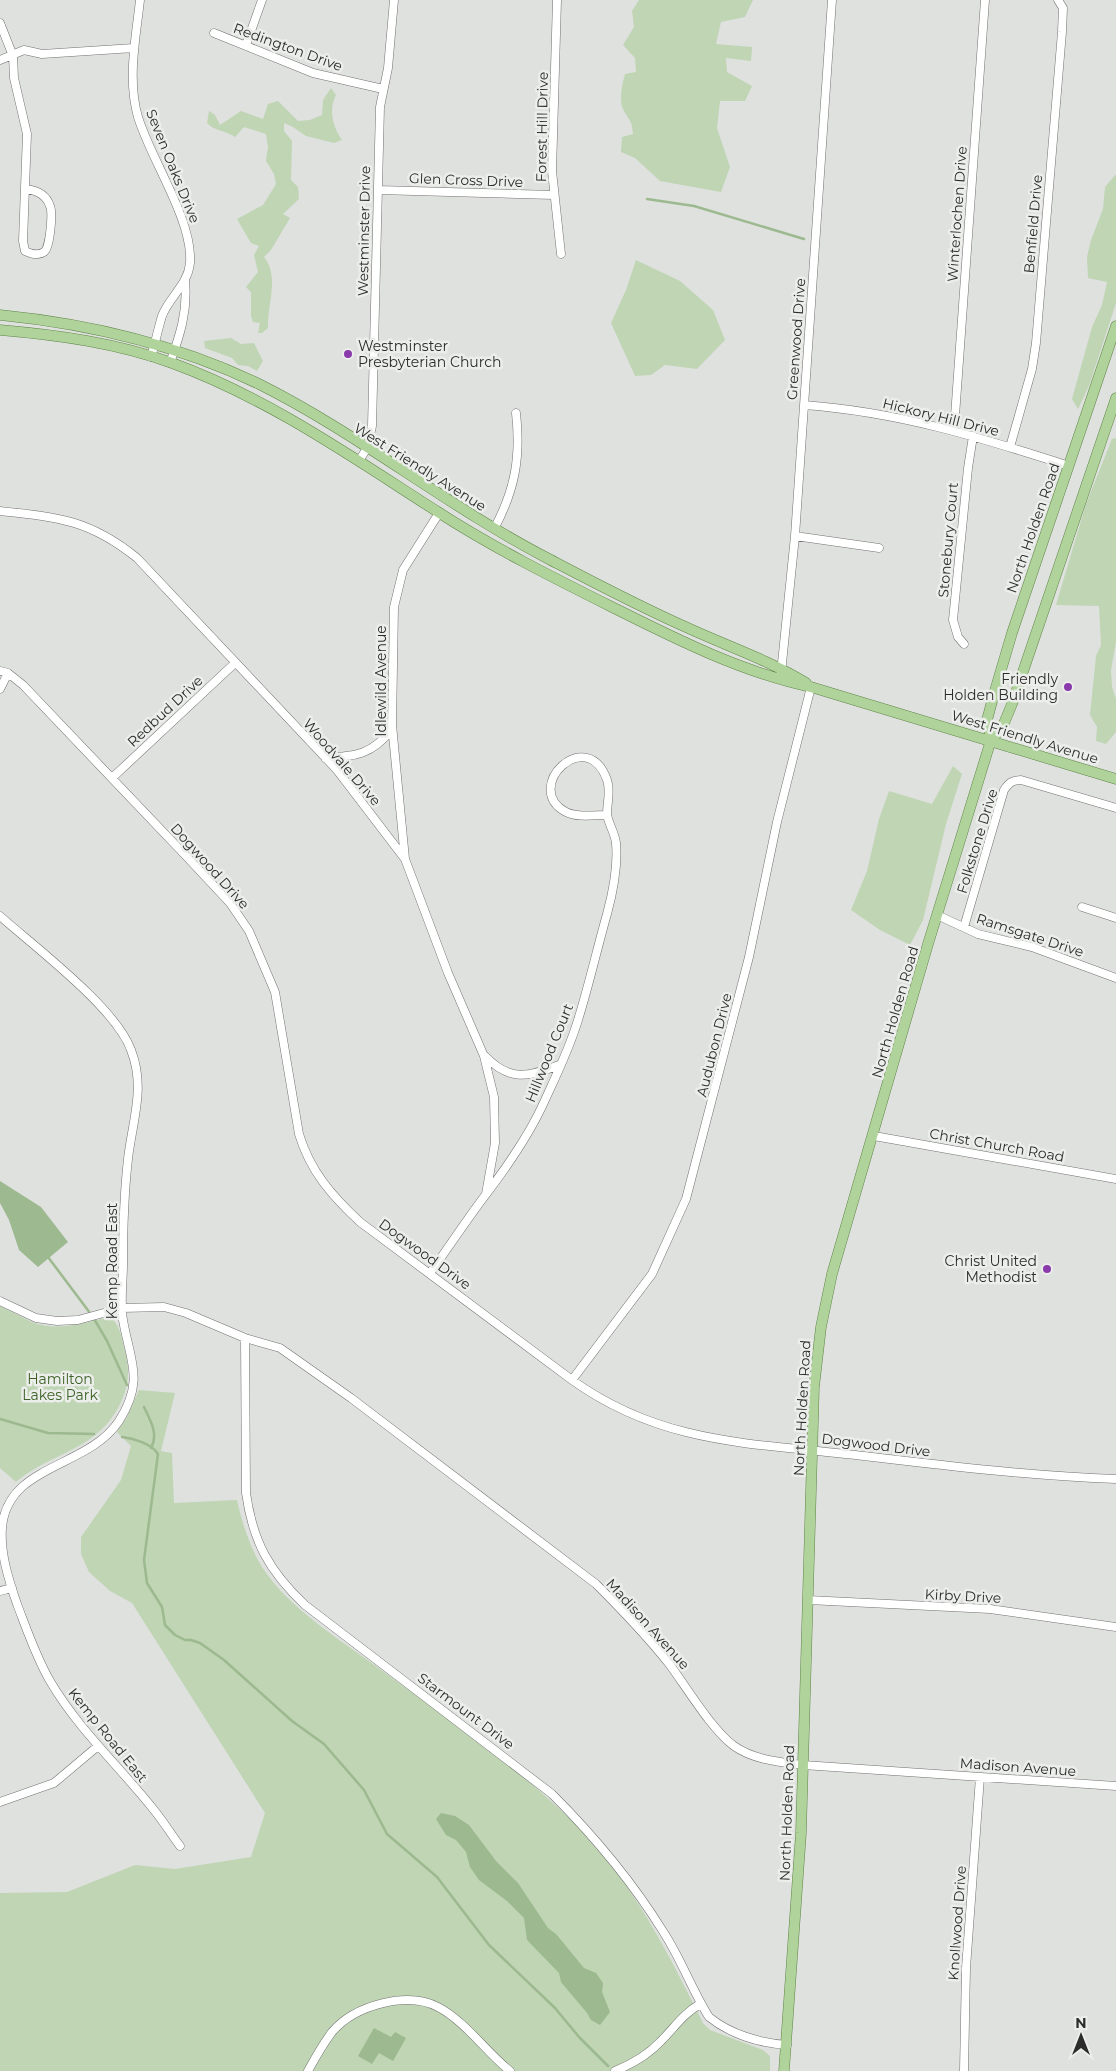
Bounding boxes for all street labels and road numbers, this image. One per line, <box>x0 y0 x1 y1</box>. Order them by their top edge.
street label: Redington Drive <box>231 19 345 75</box>
street label: Forest Hill Drive <box>532 72 552 182</box>
street label: Seven Oaks Drive <box>142 106 204 226</box>
street label: Winterlochen Drive <box>943 146 971 282</box>
street label: Westminster Drive <box>354 166 374 296</box>
street label: Glen Cross Drive <box>409 169 523 191</box>
street label: Benfield Drive <box>1020 174 1046 274</box>
street label: Greenwood Drive <box>783 278 809 400</box>
street label: Hickory Hill Drive <box>881 394 1001 440</box>
street label: West Friendly Avenue <box>351 419 489 515</box>
street label: North Holden Road <box>1002 461 1064 595</box>
street label: Stonebury Court <box>934 481 962 598</box>
street label: Idlewild Avenue <box>372 625 390 737</box>
street label: Redbud Drive <box>123 671 207 751</box>
street label: West Friendly Avenue <box>949 706 1101 768</box>
street label: Woodvale Drive <box>299 715 385 809</box>
street label: Folkstone Drive <box>953 786 1001 896</box>
street label: Dogwood Drive <box>167 819 253 913</box>
street label: Ramsgate Drive <box>974 909 1086 961</box>
street label: North Holden Road <box>868 944 922 1080</box>
street label: Audubon Drive <box>692 991 736 1099</box>
street label: Hillwood Court <box>521 1001 577 1105</box>
street label: Christ Church Road <box>928 1124 1066 1166</box>
street label: Kemp Road East <box>103 1202 121 1319</box>
street label: Dogwood Drive <box>375 1215 475 1293</box>
street label: North Holden Road <box>789 1339 815 1477</box>
street label: Dogwood Drive <box>821 1429 931 1461</box>
street label: Madison Avenue <box>602 1575 694 1673</box>
street label: Kirby Drive <box>924 1585 1002 1607</box>
street label: Starmount Drive <box>414 1669 518 1753</box>
street label: Kemp Road East <box>64 1684 152 1786</box>
street label: North Holden Road <box>776 1745 798 1881</box>
street label: Madison Avenue <box>959 1754 1077 1780</box>
street label: Knollwood Drive <box>944 1865 970 1981</box>

